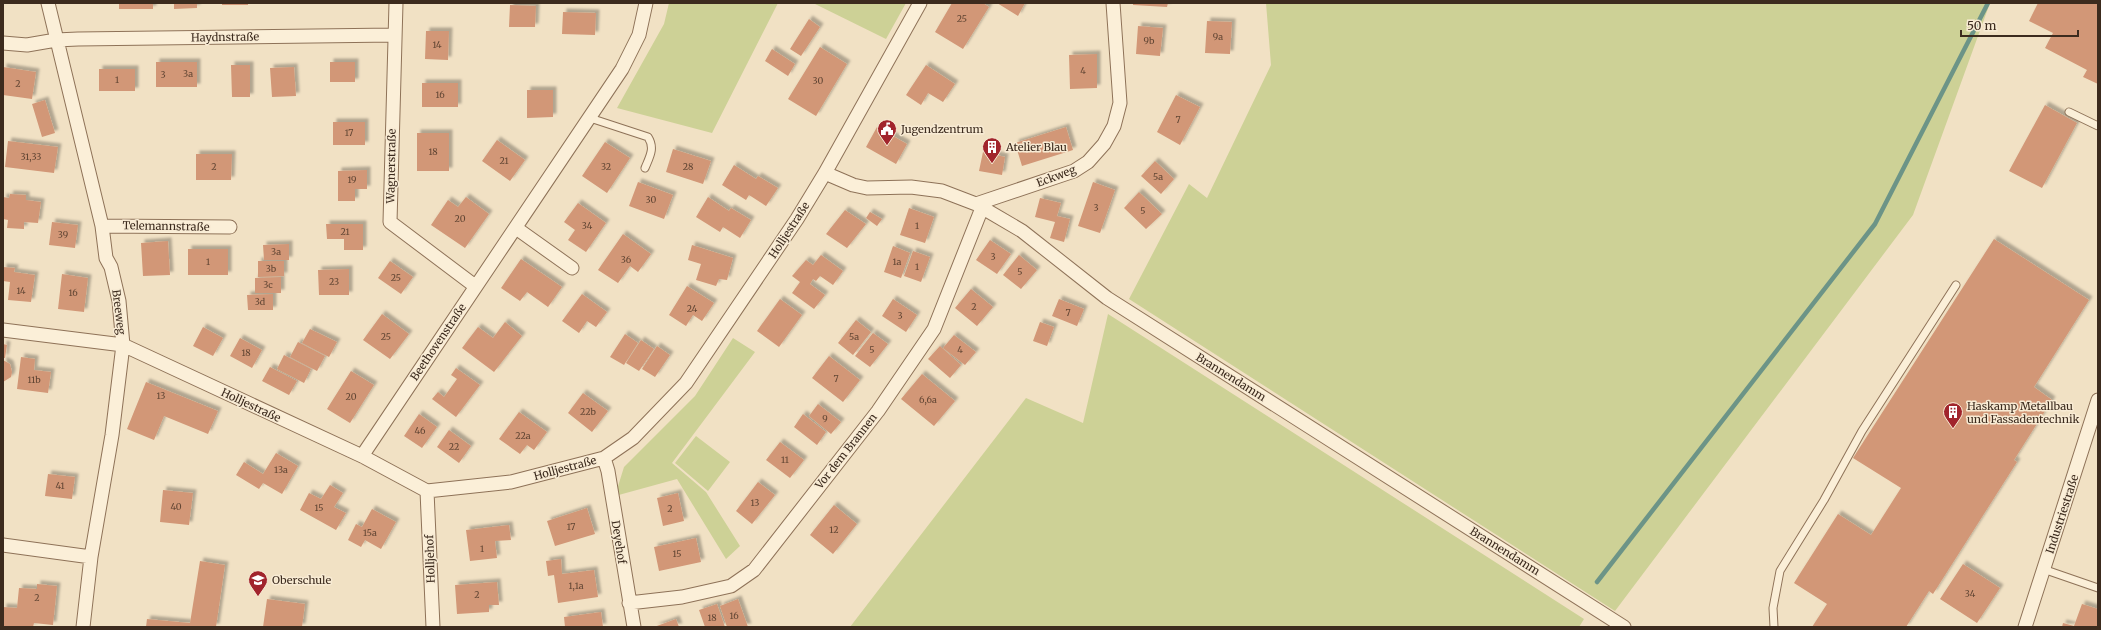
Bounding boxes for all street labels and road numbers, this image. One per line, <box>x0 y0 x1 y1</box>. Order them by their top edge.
street label: Haydnstraße <box>191 29 259 45</box>
street label: Wagnerstraße <box>383 128 399 204</box>
street label: Eckweg <box>1034 162 1078 190</box>
street label: Holljestraße <box>766 199 813 261</box>
street label: Telemannstraße <box>122 218 210 234</box>
street label: Breeweg <box>109 289 129 336</box>
street label: Beethovenstraße <box>407 301 469 383</box>
street label: Brannendamm <box>1193 350 1269 404</box>
street label: Holljestraße <box>219 385 283 425</box>
street label: Vor dem Brannen <box>811 410 880 492</box>
street label: Holljestraße <box>532 453 598 483</box>
street label: Industriestraße <box>2043 472 2081 555</box>
street label: Deyehof <box>609 519 629 566</box>
street label: Brannendamm <box>1467 524 1543 578</box>
street label: Holljehof <box>422 534 438 583</box>

